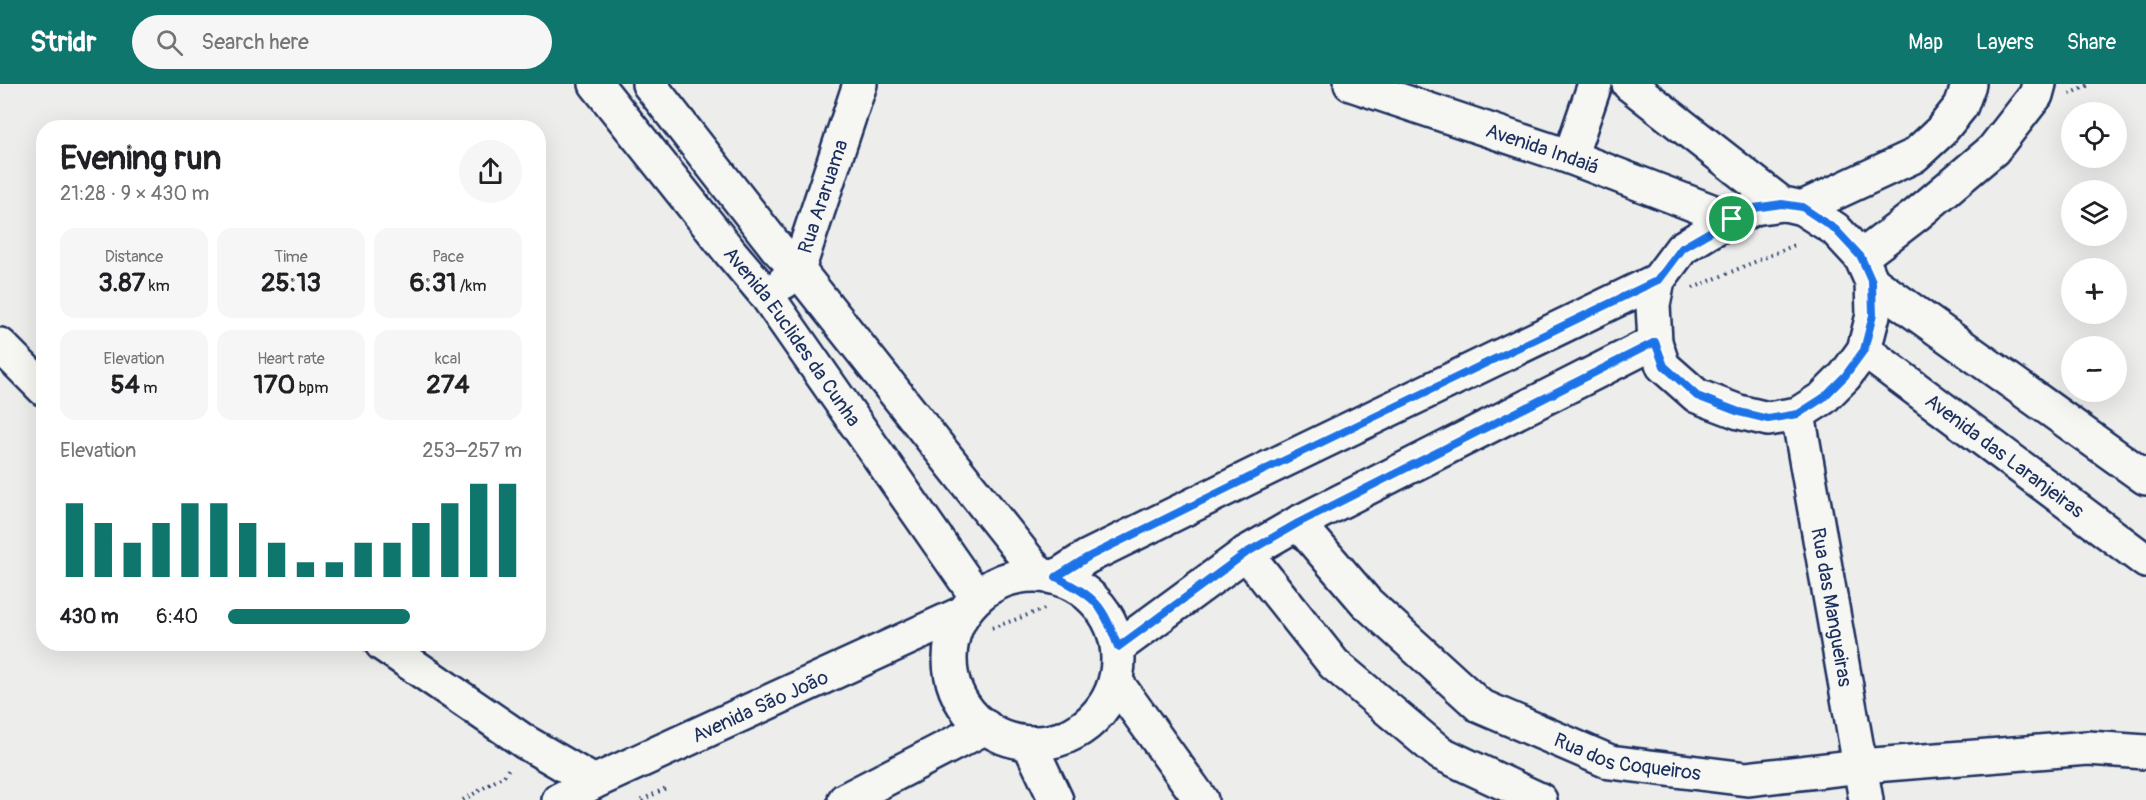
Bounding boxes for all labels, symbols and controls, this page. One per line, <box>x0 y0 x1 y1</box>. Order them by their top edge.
search box <box>132 15 552 69</box>
text: Stridr <box>30 25 96 60</box>
icon: search <box>153 26 186 59</box>
text: Search here <box>201 28 309 56</box>
text: Map <box>1908 29 1943 56</box>
text: Layers <box>1976 29 2034 56</box>
text: Share <box>2067 29 2116 56</box>
map controls <box>2061 102 2127 402</box>
button: locate <box>2061 102 2127 168</box>
street label: Avenida Indaiá <box>1483 117 1602 179</box>
street label: Rua Araruama <box>792 136 853 257</box>
text: Evening run <box>60 138 221 179</box>
button: share <box>459 140 522 203</box>
button: layers <box>2061 180 2127 246</box>
text: 21:28 · 9 × 430 m <box>60 181 209 206</box>
pin <box>1706 193 1757 244</box>
icon: arrive <box>1715 202 1748 235</box>
street label: Avenida Euclides da Cunha <box>718 241 866 431</box>
text: Distance <box>105 247 163 267</box>
text: Time <box>274 247 308 267</box>
text: Pace <box>432 247 464 267</box>
button: + <box>2061 258 2127 324</box>
text: 3.87 <box>98 267 145 299</box>
text: 25:13 <box>261 267 321 299</box>
text: 6:31 <box>410 267 456 299</box>
text: km <box>145 276 170 296</box>
text: /km <box>456 276 486 296</box>
button: − <box>2061 336 2127 402</box>
text: Elevation <box>104 349 164 369</box>
text: Heart rate <box>257 349 325 369</box>
text: kcal <box>435 349 461 369</box>
text: 54 <box>111 369 140 401</box>
text: 170 <box>254 369 295 401</box>
text: 274 <box>426 369 470 401</box>
text: m <box>140 378 157 398</box>
text: bpm <box>295 378 328 398</box>
street label: Avenida das Laranjeiras <box>1920 388 2089 523</box>
text: Elevation <box>60 438 136 463</box>
text: 253–257 m <box>422 438 522 463</box>
street label: Rua das Mangueiras <box>1806 526 1858 689</box>
text: 430 m <box>60 604 119 629</box>
text: 6:40 <box>156 604 198 629</box>
street label: Avenida São João <box>688 664 832 748</box>
street label: Rua dos Coqueiros <box>1550 727 1702 786</box>

